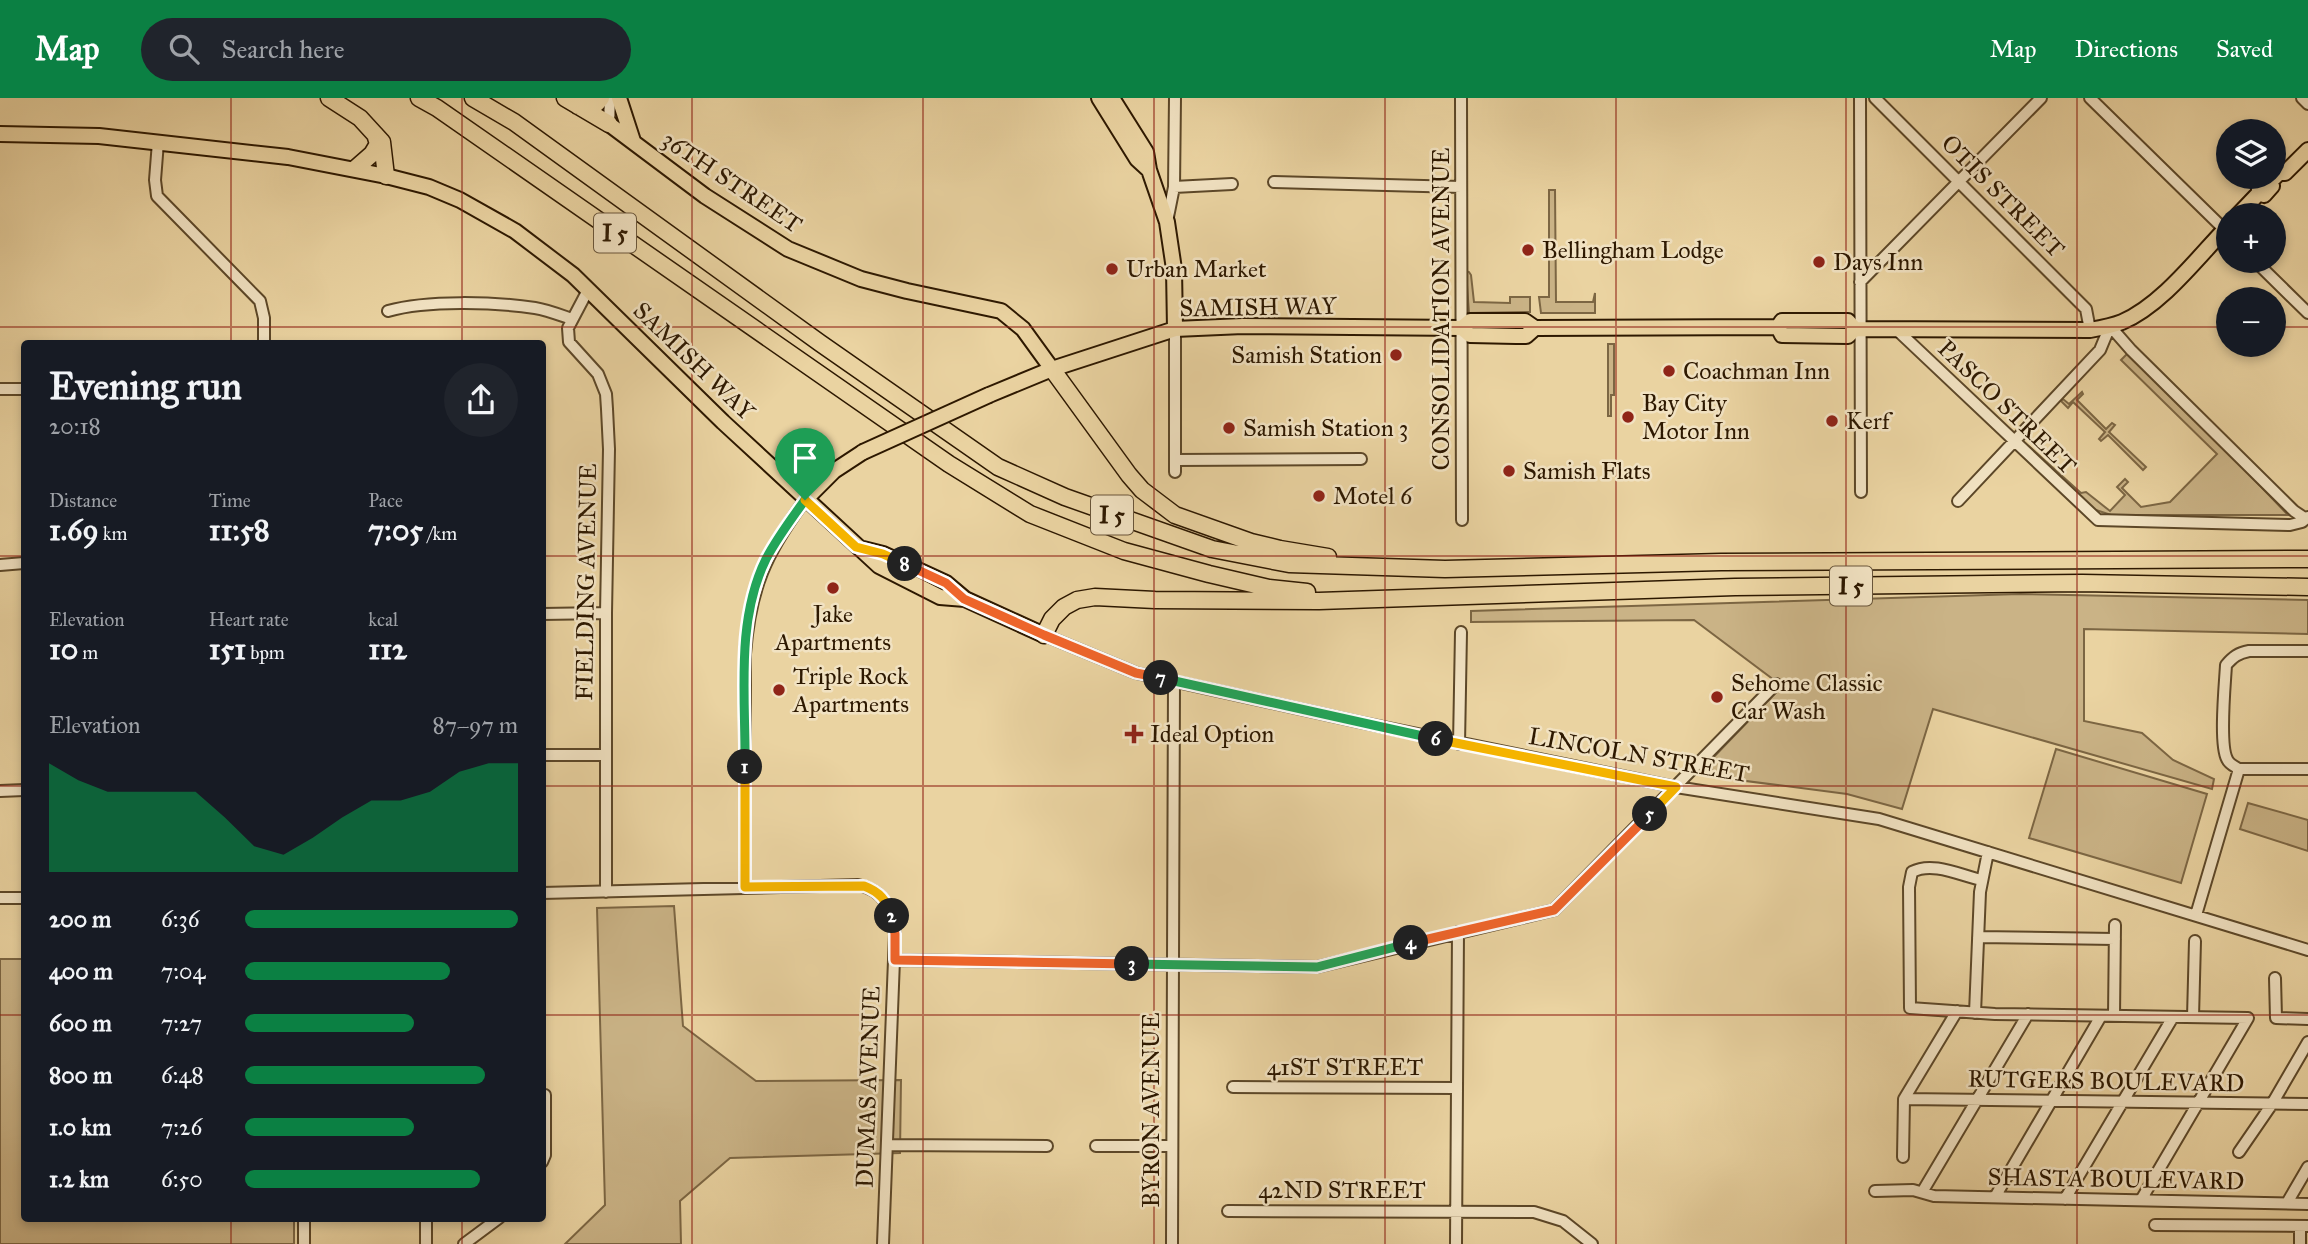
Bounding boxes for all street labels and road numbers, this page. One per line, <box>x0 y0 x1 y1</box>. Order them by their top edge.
street label: 36TH STREET <box>656 124 808 240</box>
street label: OTIS STREET <box>1935 128 2071 264</box>
street label: CONSOLIDATION AVENUE <box>1426 147 1456 471</box>
road number: I 5 <box>594 214 636 252</box>
street label: SAMISH WAY <box>1179 291 1338 323</box>
street label: SAMISH WAY <box>627 296 762 427</box>
street label: PASCO STREET <box>1932 333 2082 481</box>
street label: FIELDING AVENUE <box>569 463 603 701</box>
road number: I 5 <box>1091 496 1133 534</box>
road number: I 5 <box>1830 566 1872 606</box>
street label: LINCOLN STREET <box>1526 721 1752 789</box>
street label: DUMAS AVENUE <box>849 985 887 1189</box>
street label: BYRON AVENUE <box>1136 1012 1166 1208</box>
street label: 41ST STREET <box>1267 1052 1423 1082</box>
street label: RUTGERS BOULEVARD <box>1967 1064 2245 1098</box>
street label: SHASTA BOULEVARD <box>1987 1162 2245 1196</box>
street label: 42ND STREET <box>1258 1175 1426 1205</box>

